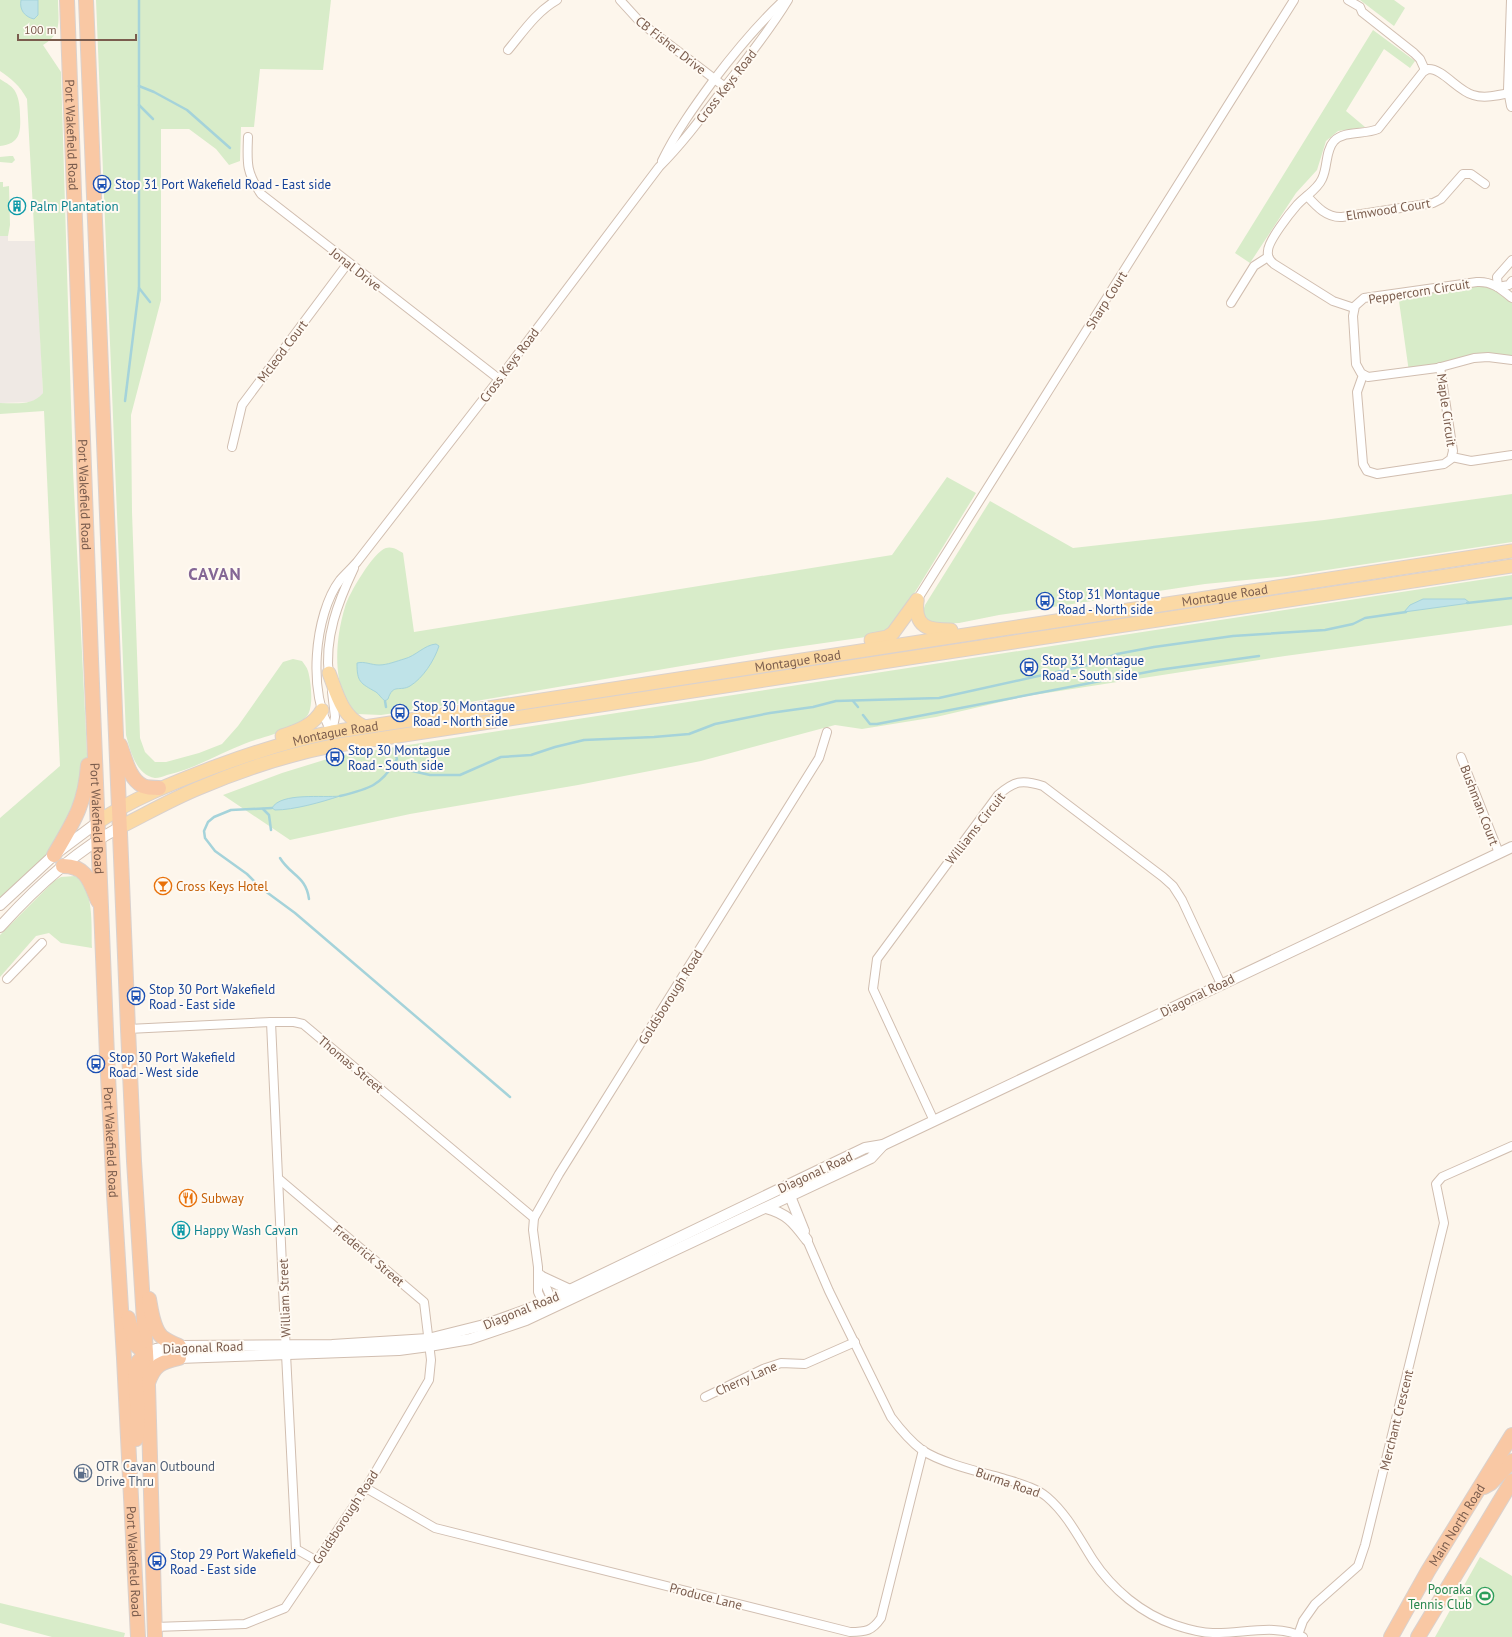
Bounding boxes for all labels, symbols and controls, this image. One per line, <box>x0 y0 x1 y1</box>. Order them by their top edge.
street label: CB Fisher Drive <box>632 13 709 78</box>
scale bar <box>18 16 136 42</box>
text: 100 m <box>24 22 57 37</box>
street label: Cross Keys Road <box>692 46 761 127</box>
street label: Port Wakefield Road <box>61 79 82 191</box>
bus stop icon: Stop 31 Port Wakefield Road - East side <box>92 174 112 194</box>
place label: Stop 31 Port Wakefield Road - East side <box>115 176 331 193</box>
street label: Elmwood Court <box>1345 194 1432 225</box>
building icon: Palm Plantation <box>7 196 27 216</box>
place label: Palm Plantation <box>30 198 119 215</box>
street label: Jonal Drive <box>326 243 385 295</box>
street label: Sharp Court <box>1082 267 1131 333</box>
street label: Peppercorn Circuit <box>1367 275 1471 308</box>
street label: Mcleod Court <box>253 316 312 386</box>
street label: Cross Keys Road <box>476 325 543 406</box>
street label: Maple Circuit <box>1433 372 1460 448</box>
street label: Port Wakefield Road <box>74 439 95 551</box>
district label: CAVAN <box>188 563 242 585</box>
street label: Montague Road <box>1181 581 1269 611</box>
place label: Stop 31 Montague Road - North side <box>1058 586 1160 618</box>
bus stop icon: Stop 31 Montague Road - North side <box>1035 591 1055 611</box>
street label: Montague Road <box>754 646 842 676</box>
place label: Stop 31 Montague Road - South side <box>1042 652 1144 684</box>
bus stop icon: Stop 31 Montague Road - South side <box>1019 657 1039 677</box>
place label: Stop 30 Montague Road - North side <box>413 698 515 730</box>
bus stop icon: Stop 30 Montague Road - North side <box>390 703 410 723</box>
street label: Montague Road <box>291 717 379 750</box>
place label: Stop 30 Montague Road - South side <box>348 742 450 774</box>
bus stop icon: Stop 30 Montague Road - South side <box>325 747 345 767</box>
street label: Bushman Court <box>1456 762 1503 848</box>
street label: Port Wakefield Road <box>86 763 108 874</box>
street label: Williams Circuit <box>942 788 1009 868</box>
bar icon: Cross Keys Hotel <box>153 876 173 896</box>
place label: Cross Keys Hotel <box>176 878 268 895</box>
street label: Goldsborough Road <box>634 947 706 1048</box>
street label: Diagonal Road <box>1157 970 1237 1021</box>
place label: Stop 30 Port Wakefield Road - East side <box>149 981 275 1013</box>
bus stop icon: Stop 30 Port Wakefield Road - East side <box>126 986 146 1006</box>
street label: Thomas Street <box>314 1032 387 1097</box>
place label: Stop 30 Port Wakefield Road - West side <box>109 1049 235 1081</box>
bus stop icon: Stop 30 Port Wakefield Road - West side <box>86 1054 106 1074</box>
street label: Port Wakefield Road <box>100 1086 122 1198</box>
street label: Diagonal Road <box>775 1148 855 1197</box>
restaurant icon: Subway <box>178 1188 198 1208</box>
place label: Subway <box>201 1190 244 1207</box>
building icon: Happy Wash Cavan <box>171 1220 191 1240</box>
street label: Frederick Street <box>330 1221 408 1290</box>
place label: Happy Wash Cavan <box>194 1222 298 1239</box>
street label: William Street <box>275 1258 294 1338</box>
street label: Diagonal Road <box>481 1287 562 1333</box>
street label: Diagonal Road <box>162 1338 244 1357</box>
street label: Cherry Lane <box>713 1357 780 1400</box>
street label: Merchant Crescent <box>1376 1367 1417 1472</box>
place label: OTR Cavan Outbound Drive Thru <box>96 1458 215 1490</box>
fuel station icon: OTR Cavan Outbound Drive Thru <box>73 1463 93 1483</box>
street label: Burma Road <box>973 1464 1042 1501</box>
street label: Goldsborough Road <box>309 1467 382 1567</box>
street label: Main North Road <box>1425 1481 1489 1569</box>
street label: Port Wakefield Road <box>122 1506 145 1617</box>
place label: Stop 29 Port Wakefield Road - East side <box>170 1546 296 1578</box>
bus stop icon: Stop 29 Port Wakefield Road - East side <box>147 1551 167 1571</box>
street label: Produce Lane <box>668 1579 744 1614</box>
place label: Pooraka Tennis Club <box>1408 1581 1472 1613</box>
sports icon: Pooraka Tennis Club <box>1475 1586 1495 1606</box>

